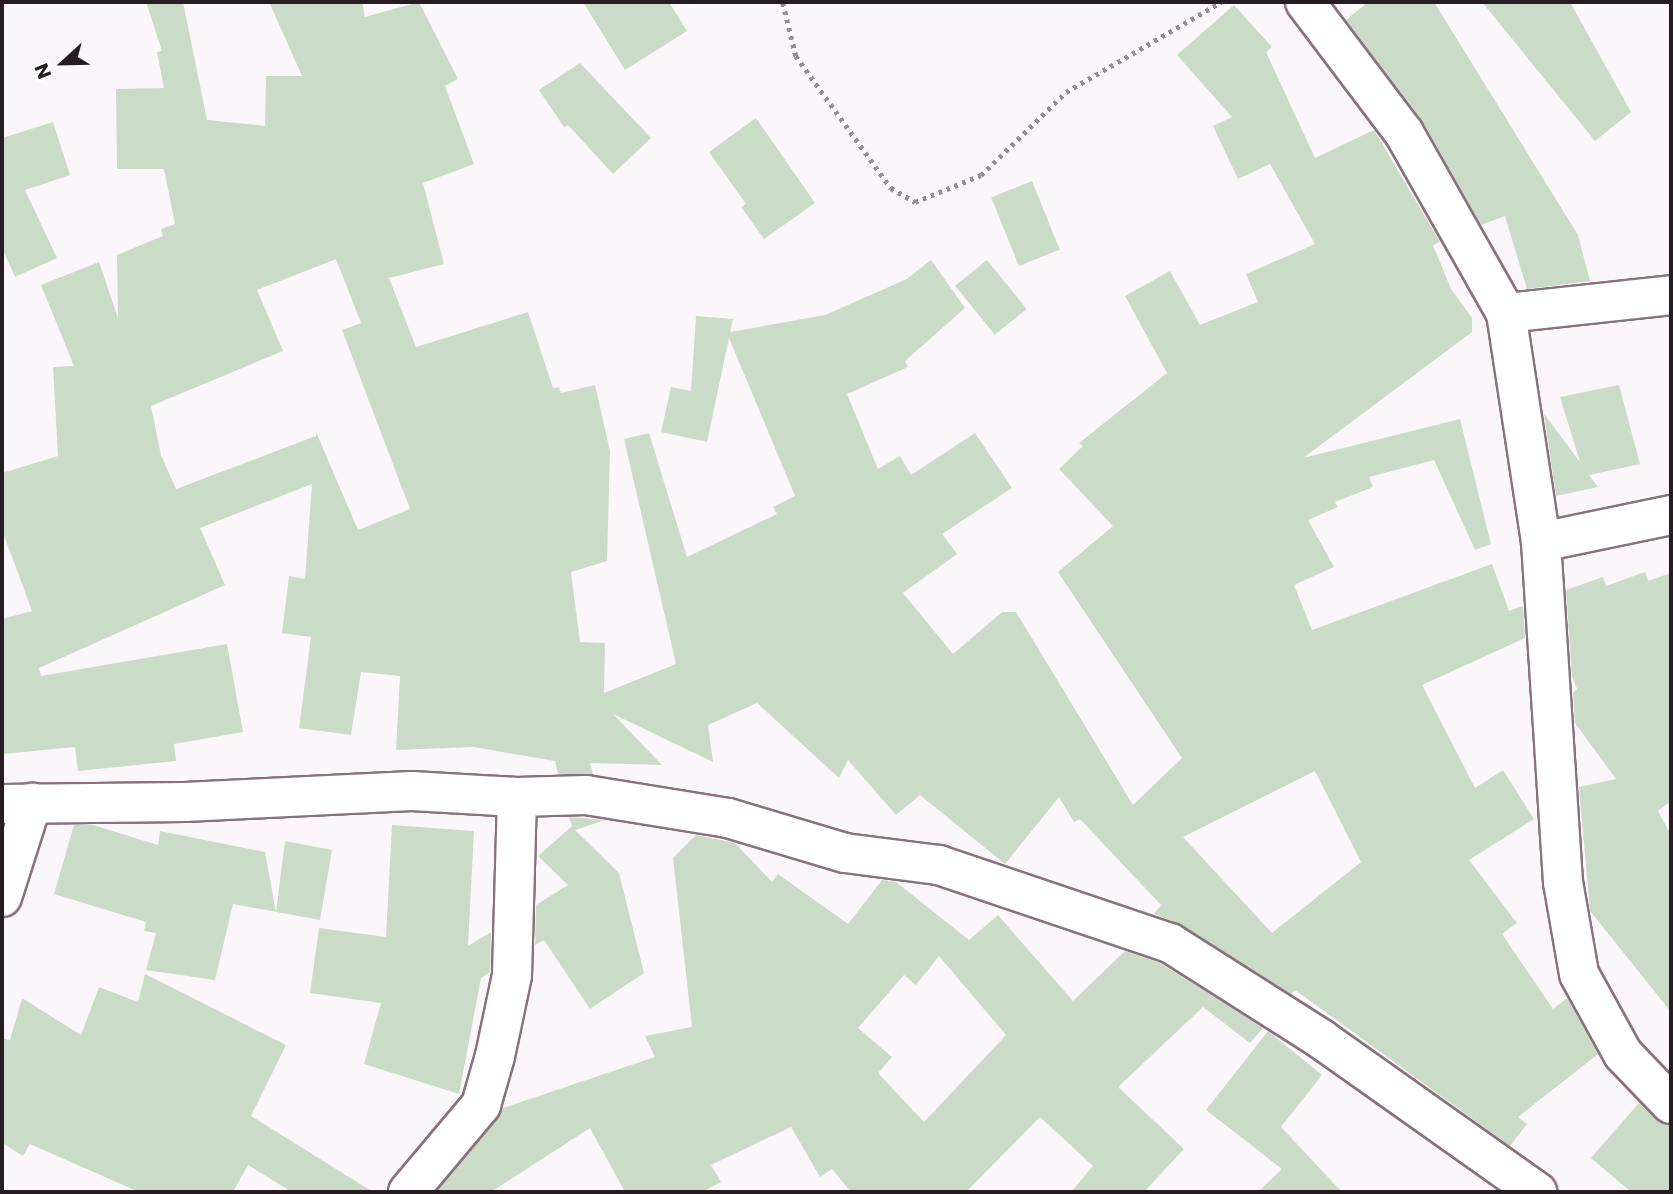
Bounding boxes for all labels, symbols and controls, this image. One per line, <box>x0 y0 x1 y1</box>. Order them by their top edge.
north arrow <box>28 28 98 98</box>
text: N <box>28 59 58 83</box>

